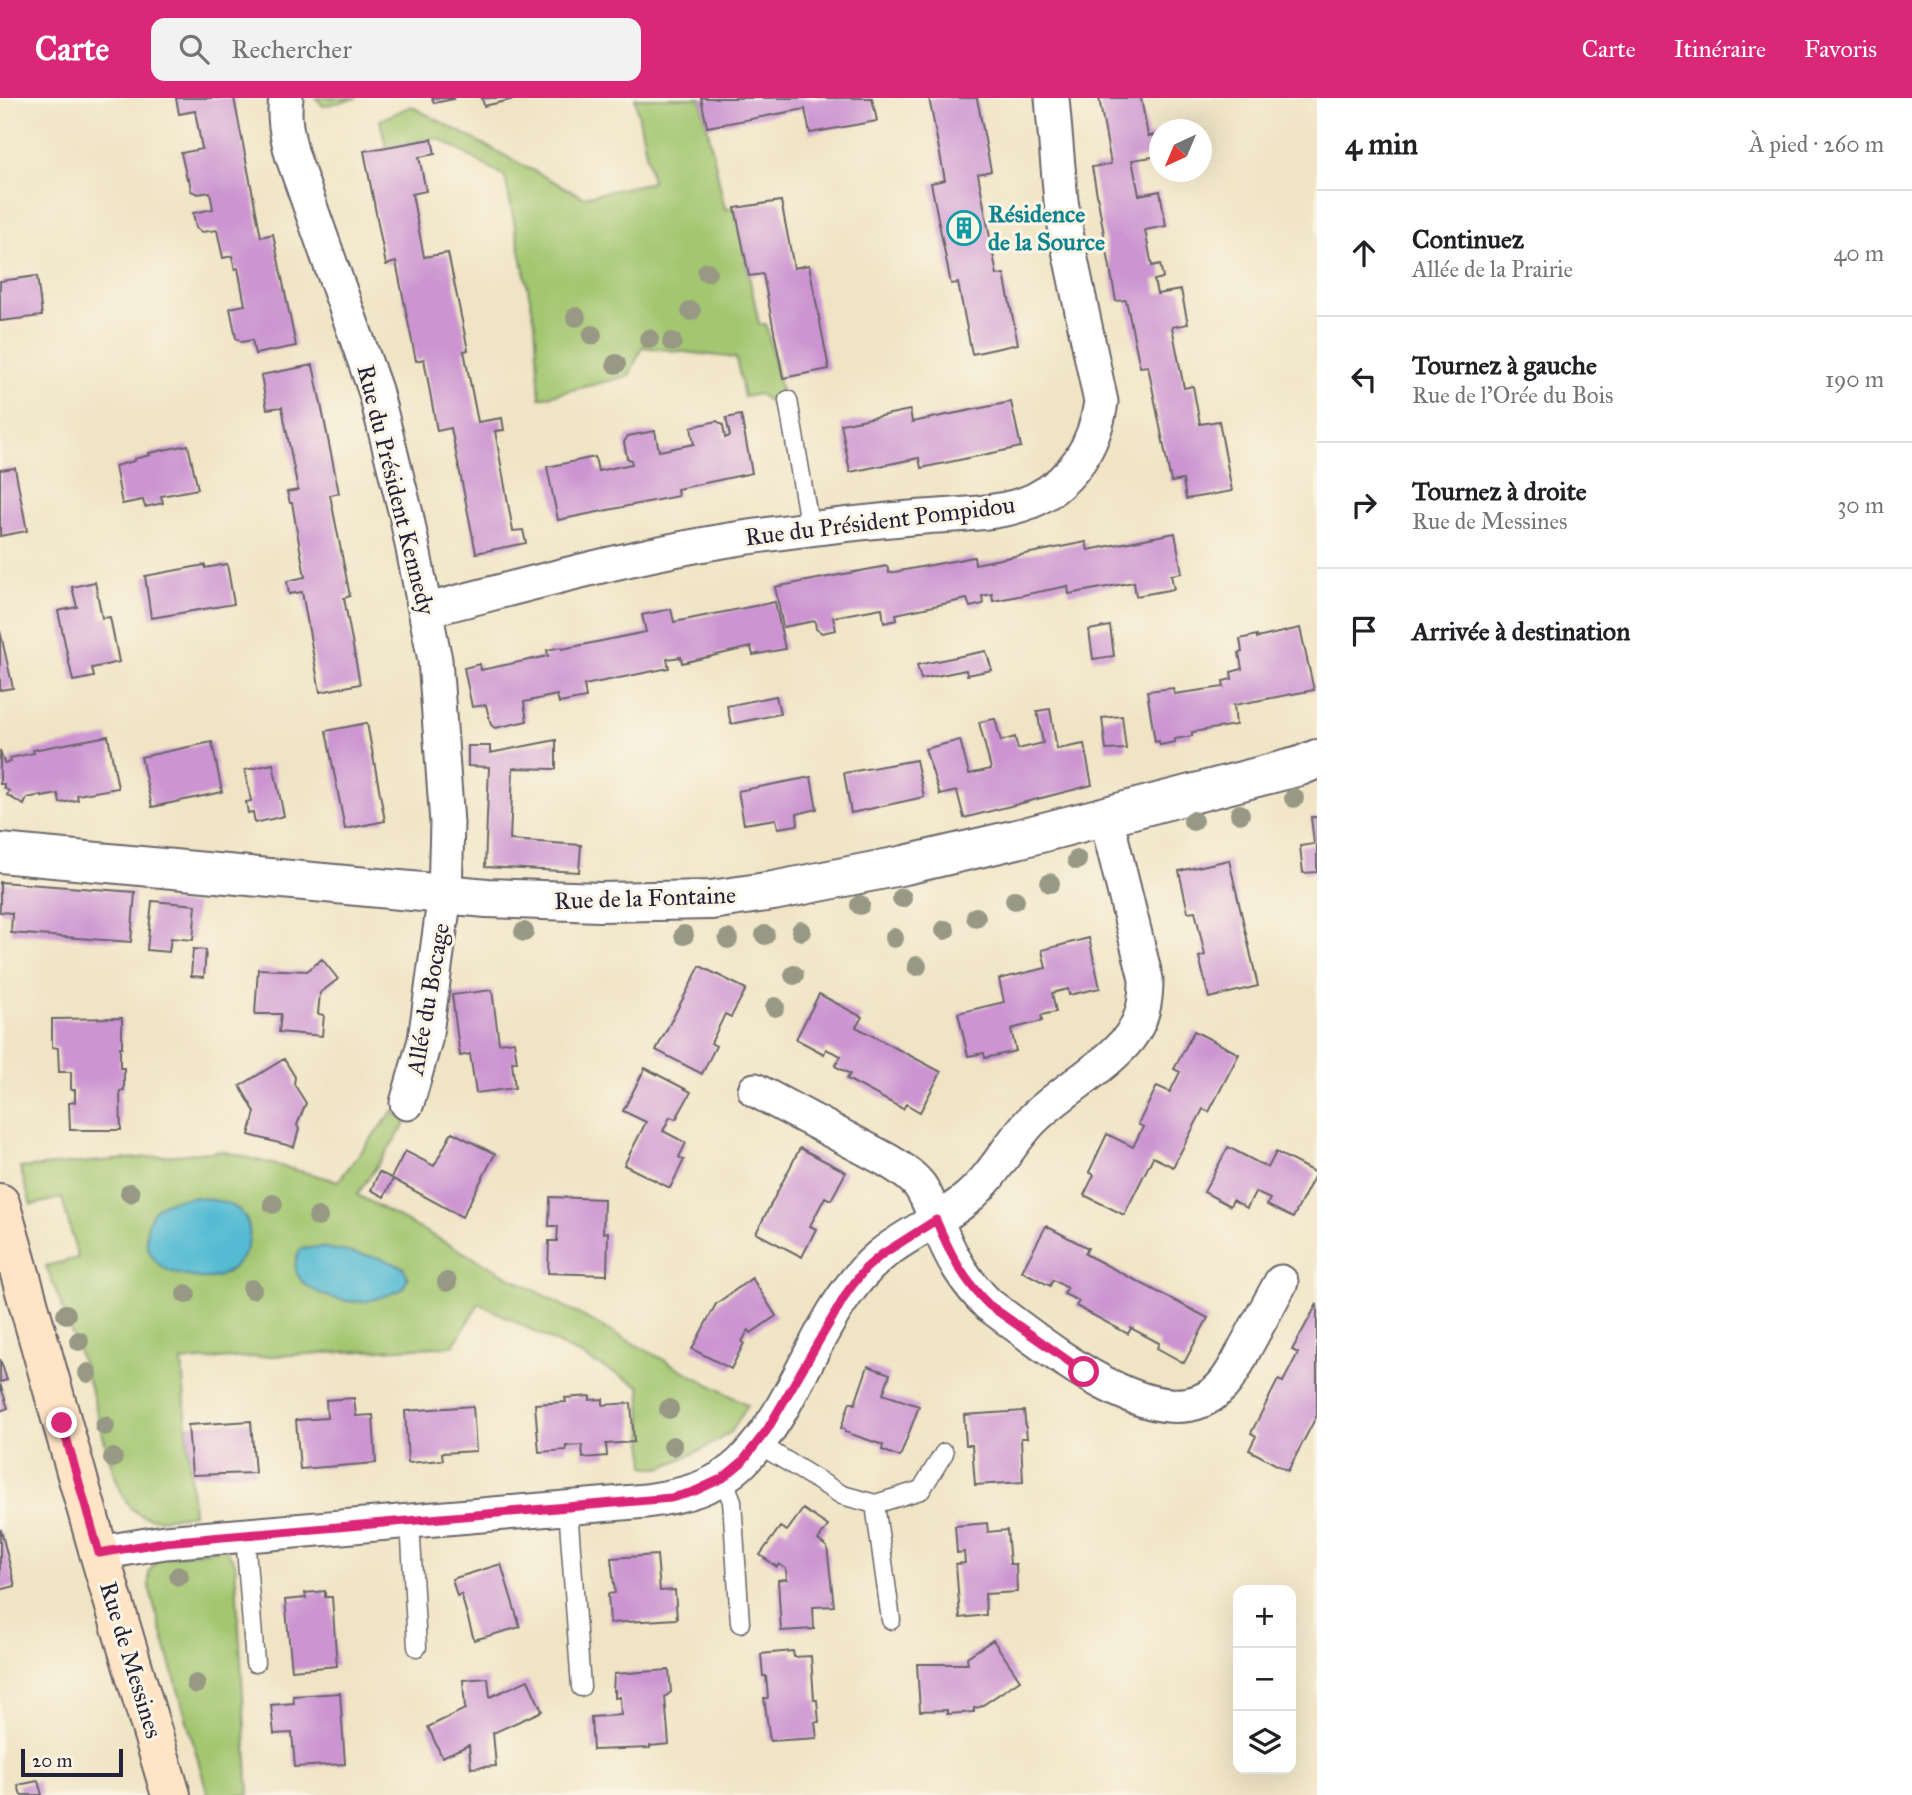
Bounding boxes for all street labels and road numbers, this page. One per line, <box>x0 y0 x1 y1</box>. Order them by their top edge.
street label: Rue du Président Kennedy <box>350 362 442 619</box>
street label: Rue du Président Pompidou <box>743 490 1017 552</box>
street label: Rue de la Fontaine <box>553 880 737 916</box>
street label: Allée du Bocage <box>400 921 456 1078</box>
street label: Rue de Messines <box>93 1578 169 1742</box>

